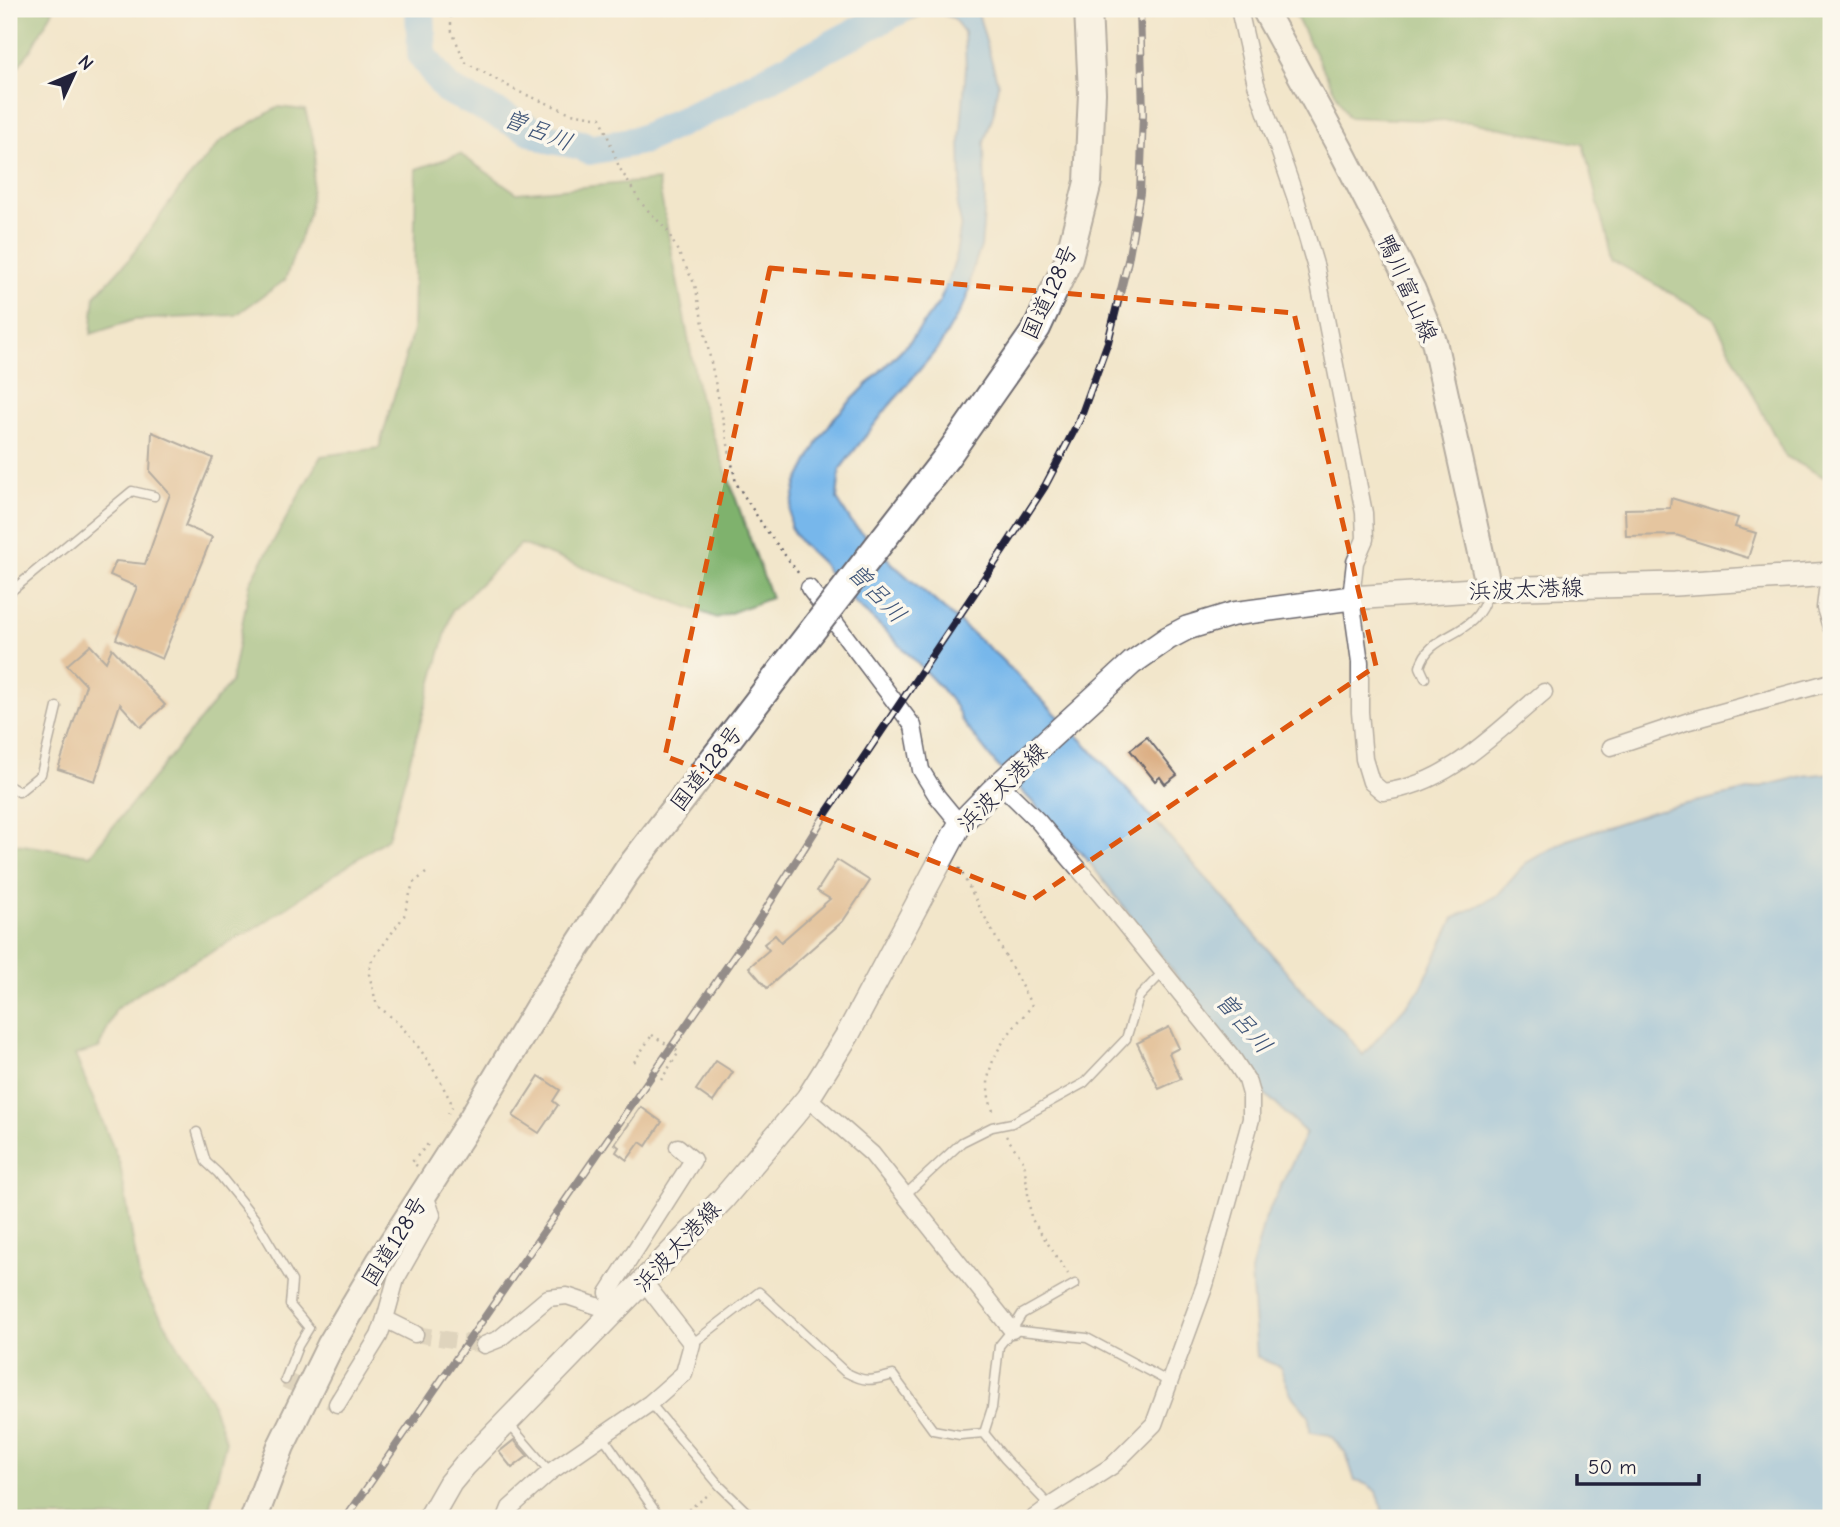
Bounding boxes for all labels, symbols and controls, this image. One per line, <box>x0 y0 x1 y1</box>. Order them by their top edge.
north arrow <box>38 38 108 108</box>
text: N <box>73 51 98 75</box>
water label: 曽呂川 <box>499 104 577 156</box>
street label: 鴨川富山線 <box>1372 230 1443 346</box>
street label: 国道128号 <box>1016 240 1083 344</box>
water label: 曽呂川 <box>842 557 912 629</box>
street label: 浜波太港線 <box>1468 574 1584 605</box>
street label: 国道128号 <box>664 720 748 817</box>
street label: 浜波太港線 <box>952 737 1053 838</box>
water label: 曽呂川 <box>1210 987 1278 1059</box>
street label: 国道128号 <box>356 1191 433 1292</box>
street label: 浜波太港線 <box>628 1195 726 1298</box>
scale bar <box>1577 1443 1700 1487</box>
text: 50 m <box>1588 1455 1637 1479</box>

